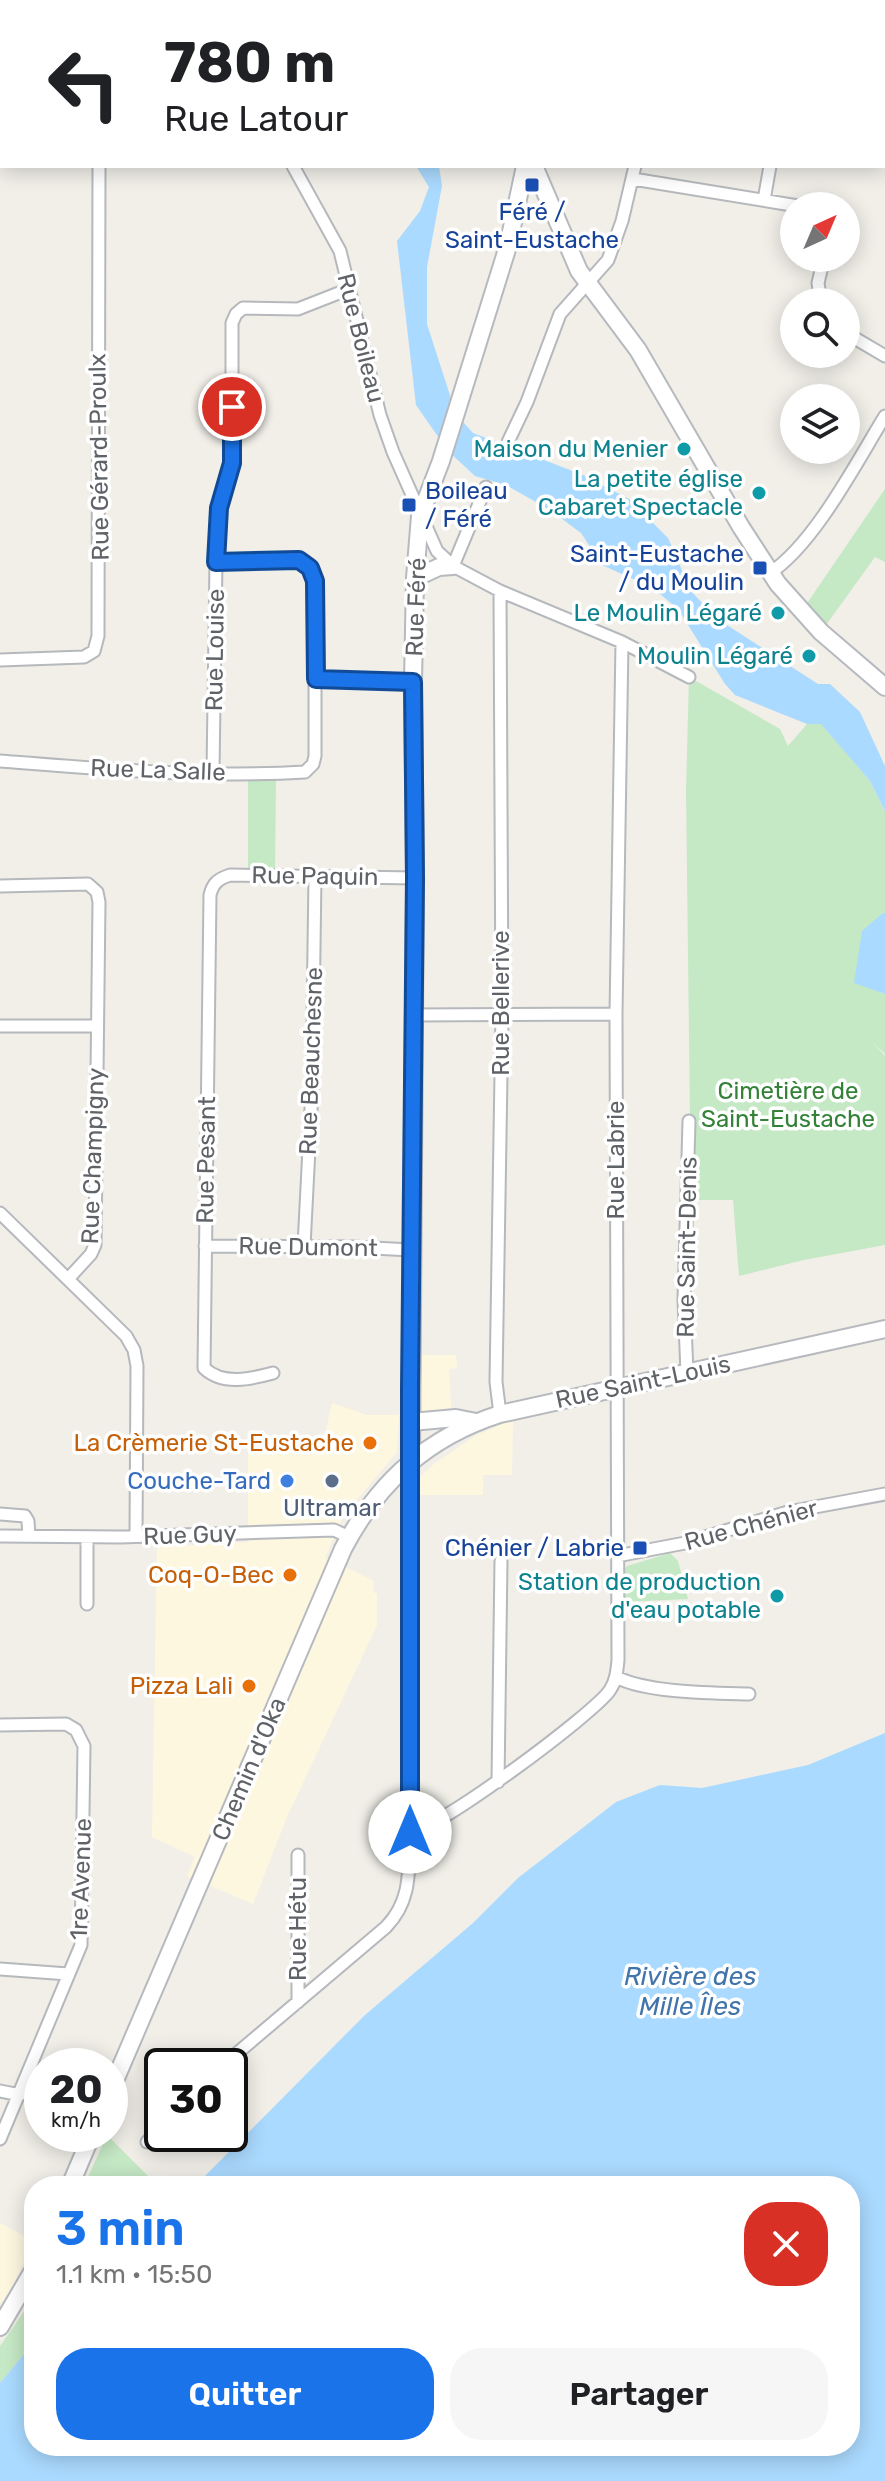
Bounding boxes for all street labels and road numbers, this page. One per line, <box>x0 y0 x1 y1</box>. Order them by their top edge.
street label: Rue Boileau <box>331 271 391 405</box>
street label: Rue Gérard-Proulx <box>83 353 115 561</box>
street label: Rue Féré <box>400 557 432 657</box>
street label: Rue Louise <box>200 589 230 711</box>
street label: Rue La Salle <box>90 754 226 786</box>
street label: Rue Paquin <box>251 861 379 891</box>
street label: Rue Bellerive <box>487 930 515 1076</box>
street label: Rue Beauchesne <box>294 966 328 1156</box>
street label: Rue Champigny <box>76 1067 110 1245</box>
street label: Rue Pesant <box>191 1096 221 1224</box>
street label: Rue Labrie <box>602 1101 630 1219</box>
street label: Rue Saint-Denis <box>671 1156 703 1338</box>
street label: Rue Dumont <box>238 1232 378 1262</box>
street label: Rue Saint-Louis <box>553 1350 733 1414</box>
street label: Rue Chénier <box>681 1494 821 1556</box>
street label: Rue Guy <box>143 1519 237 1551</box>
street label: Chemin d'Oka <box>206 1693 292 1845</box>
street label: 1re Avenue <box>65 1818 97 1940</box>
street label: Rue Hétu <box>284 1877 312 1981</box>

